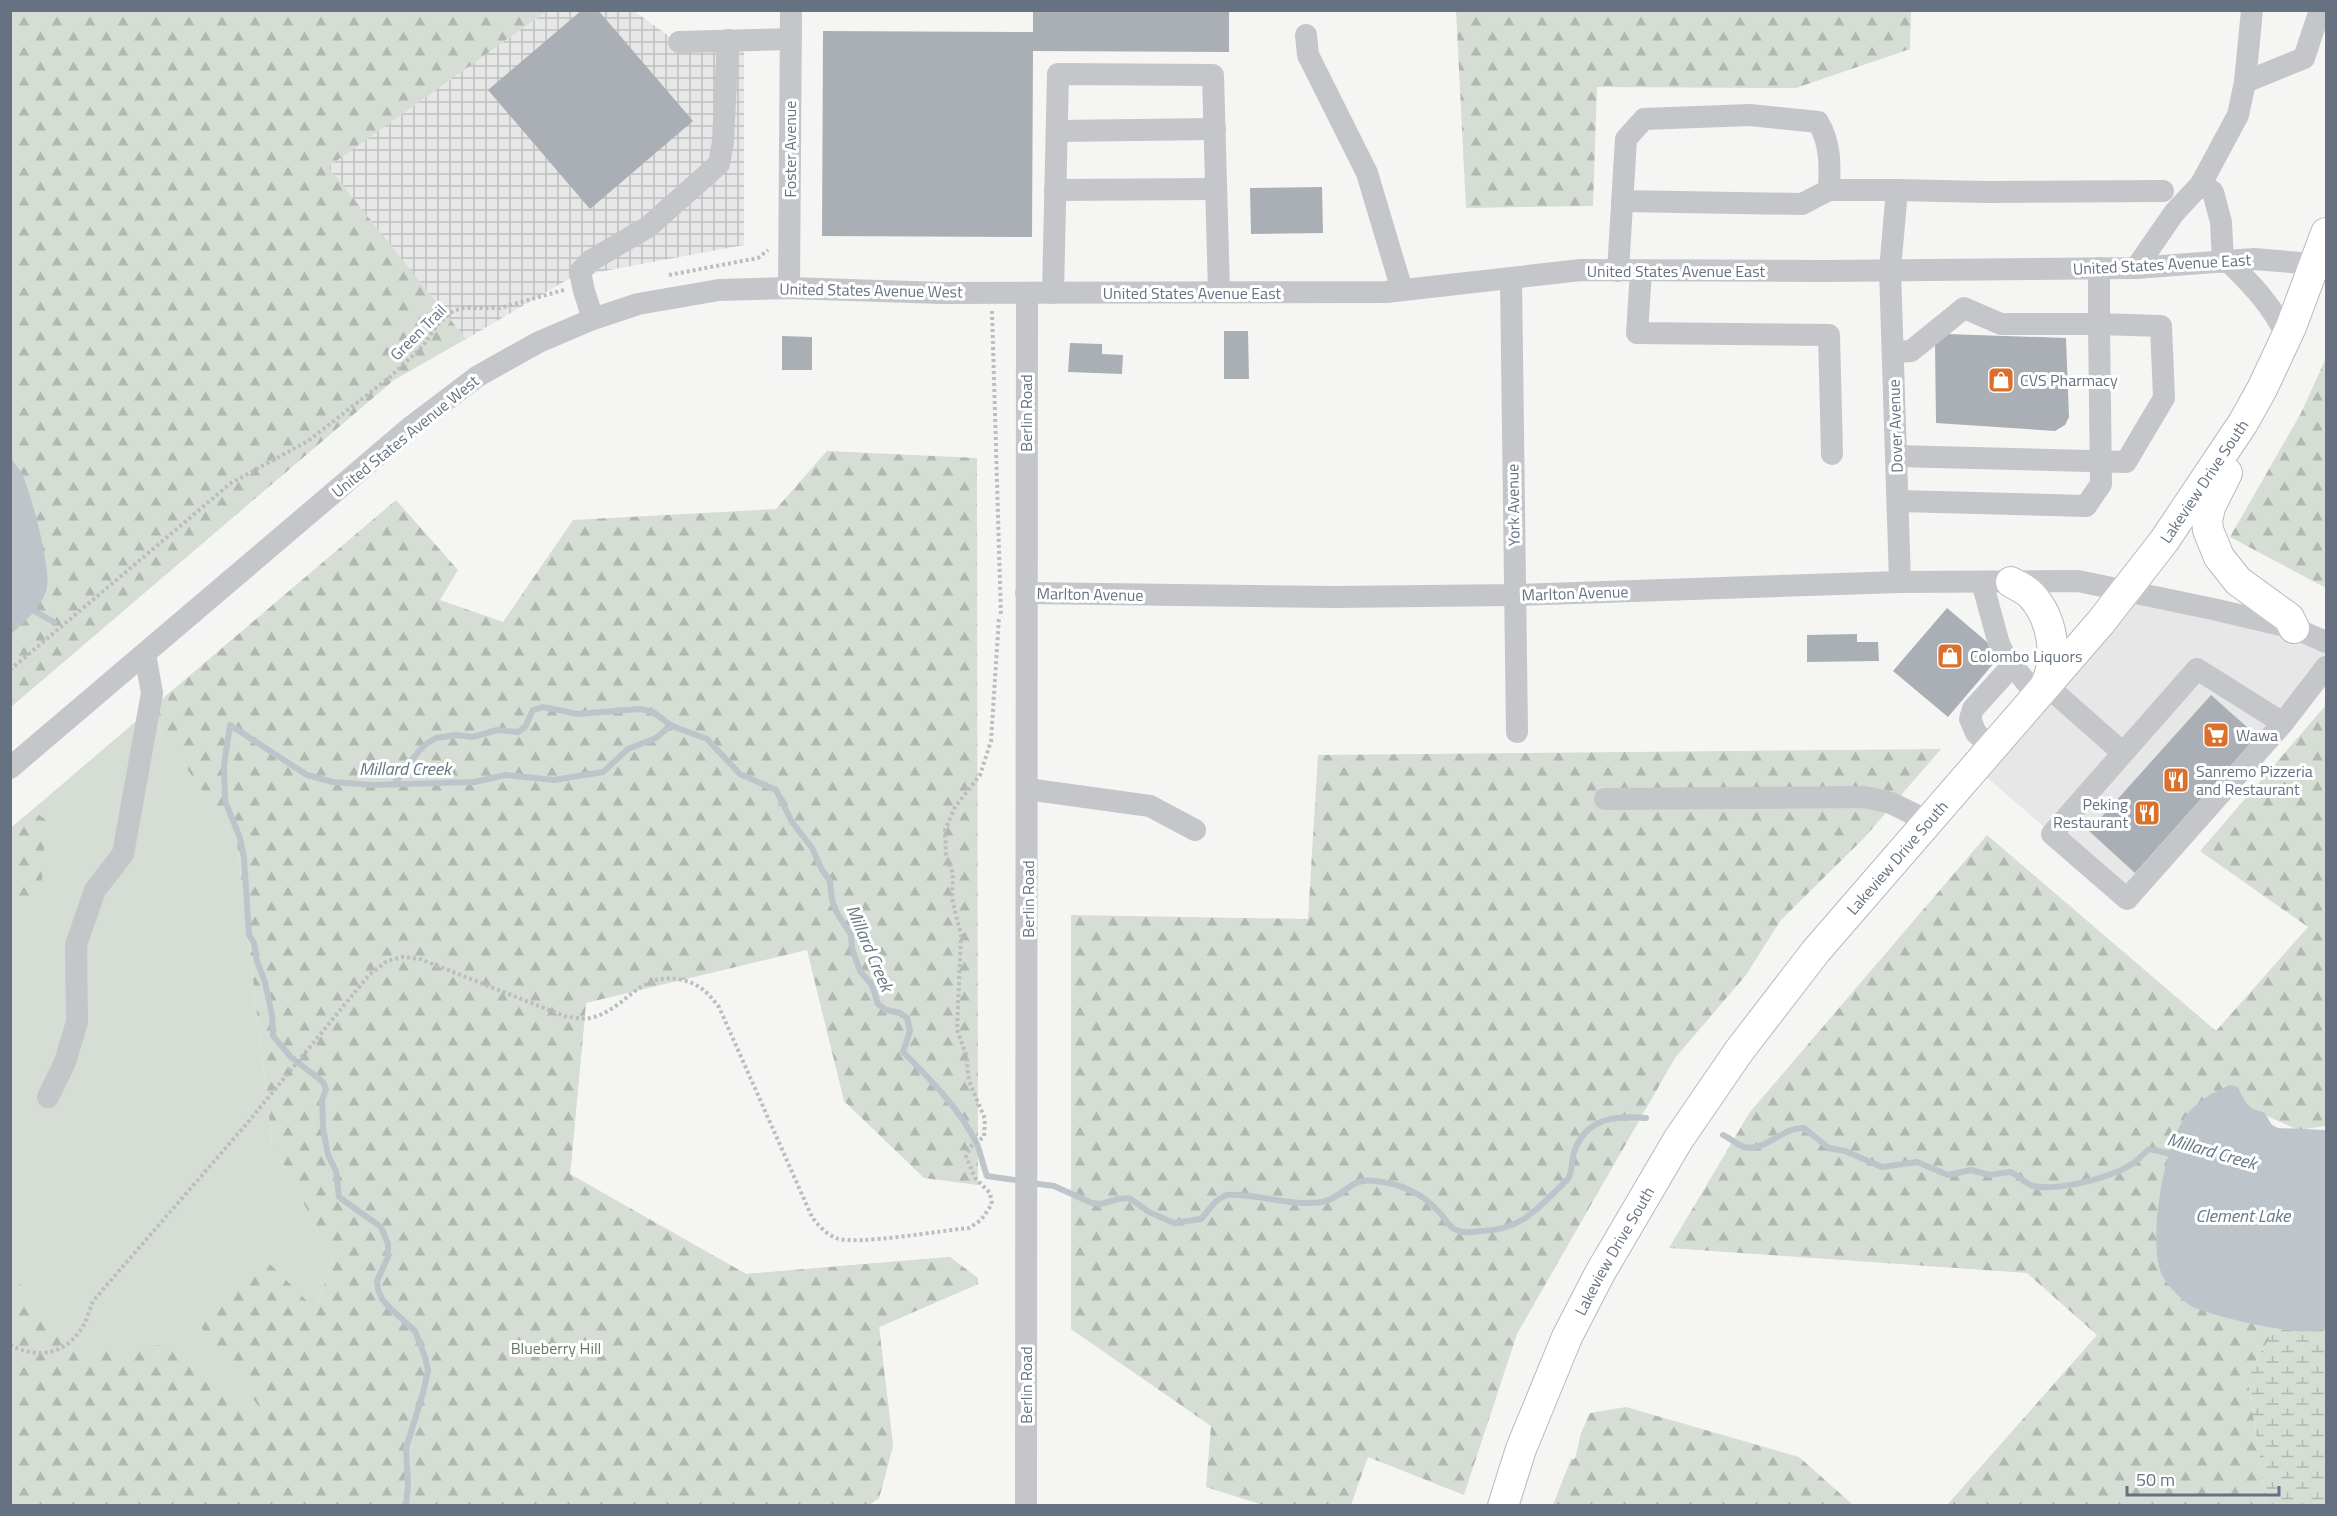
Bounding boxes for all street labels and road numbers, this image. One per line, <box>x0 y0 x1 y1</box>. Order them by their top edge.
street label: Foster Avenue <box>778 101 802 197</box>
street label: United States Avenue East <box>2072 247 2252 281</box>
street label: United States Avenue East <box>1587 259 1766 283</box>
street label: United States Avenue West <box>779 276 963 304</box>
street label: United States Avenue East <box>1103 281 1282 305</box>
street label: Green Trail <box>384 298 452 366</box>
street label: United States Avenue West <box>326 369 484 503</box>
street label: Berlin Road <box>1014 374 1038 452</box>
street label: Dover Avenue <box>1881 379 1909 473</box>
street label: Lakeview Drive South <box>2154 414 2254 548</box>
street label: York Avenue <box>1500 463 1526 547</box>
street label: Marlton Avenue <box>1521 579 1629 607</box>
street label: Marlton Avenue <box>1036 581 1144 607</box>
street label: Lakeview Drive South <box>1841 795 1953 920</box>
street label: Berlin Road <box>1016 860 1040 938</box>
street label: Lakeview Drive South <box>1568 1182 1660 1319</box>
street label: Berlin Road <box>1014 1346 1038 1424</box>

